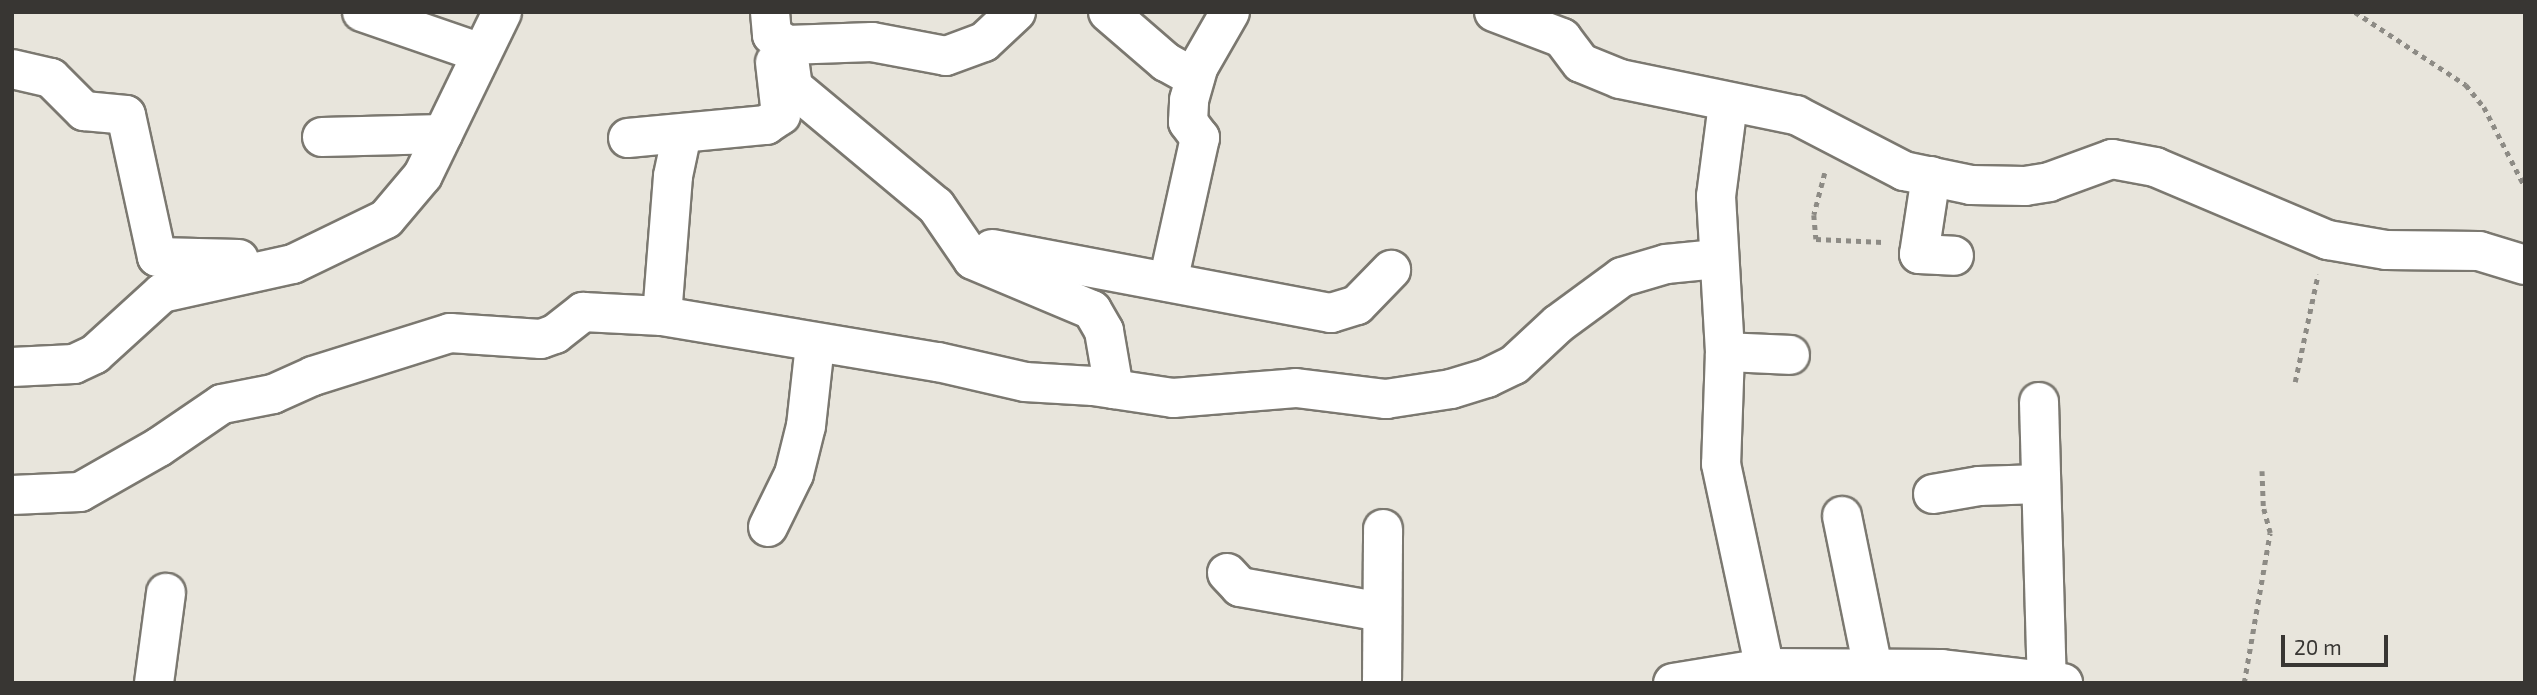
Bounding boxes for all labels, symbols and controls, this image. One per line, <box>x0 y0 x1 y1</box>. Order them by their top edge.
scale bar <box>2285 622 2392 666</box>
text: 20 m <box>2294 634 2342 659</box>

